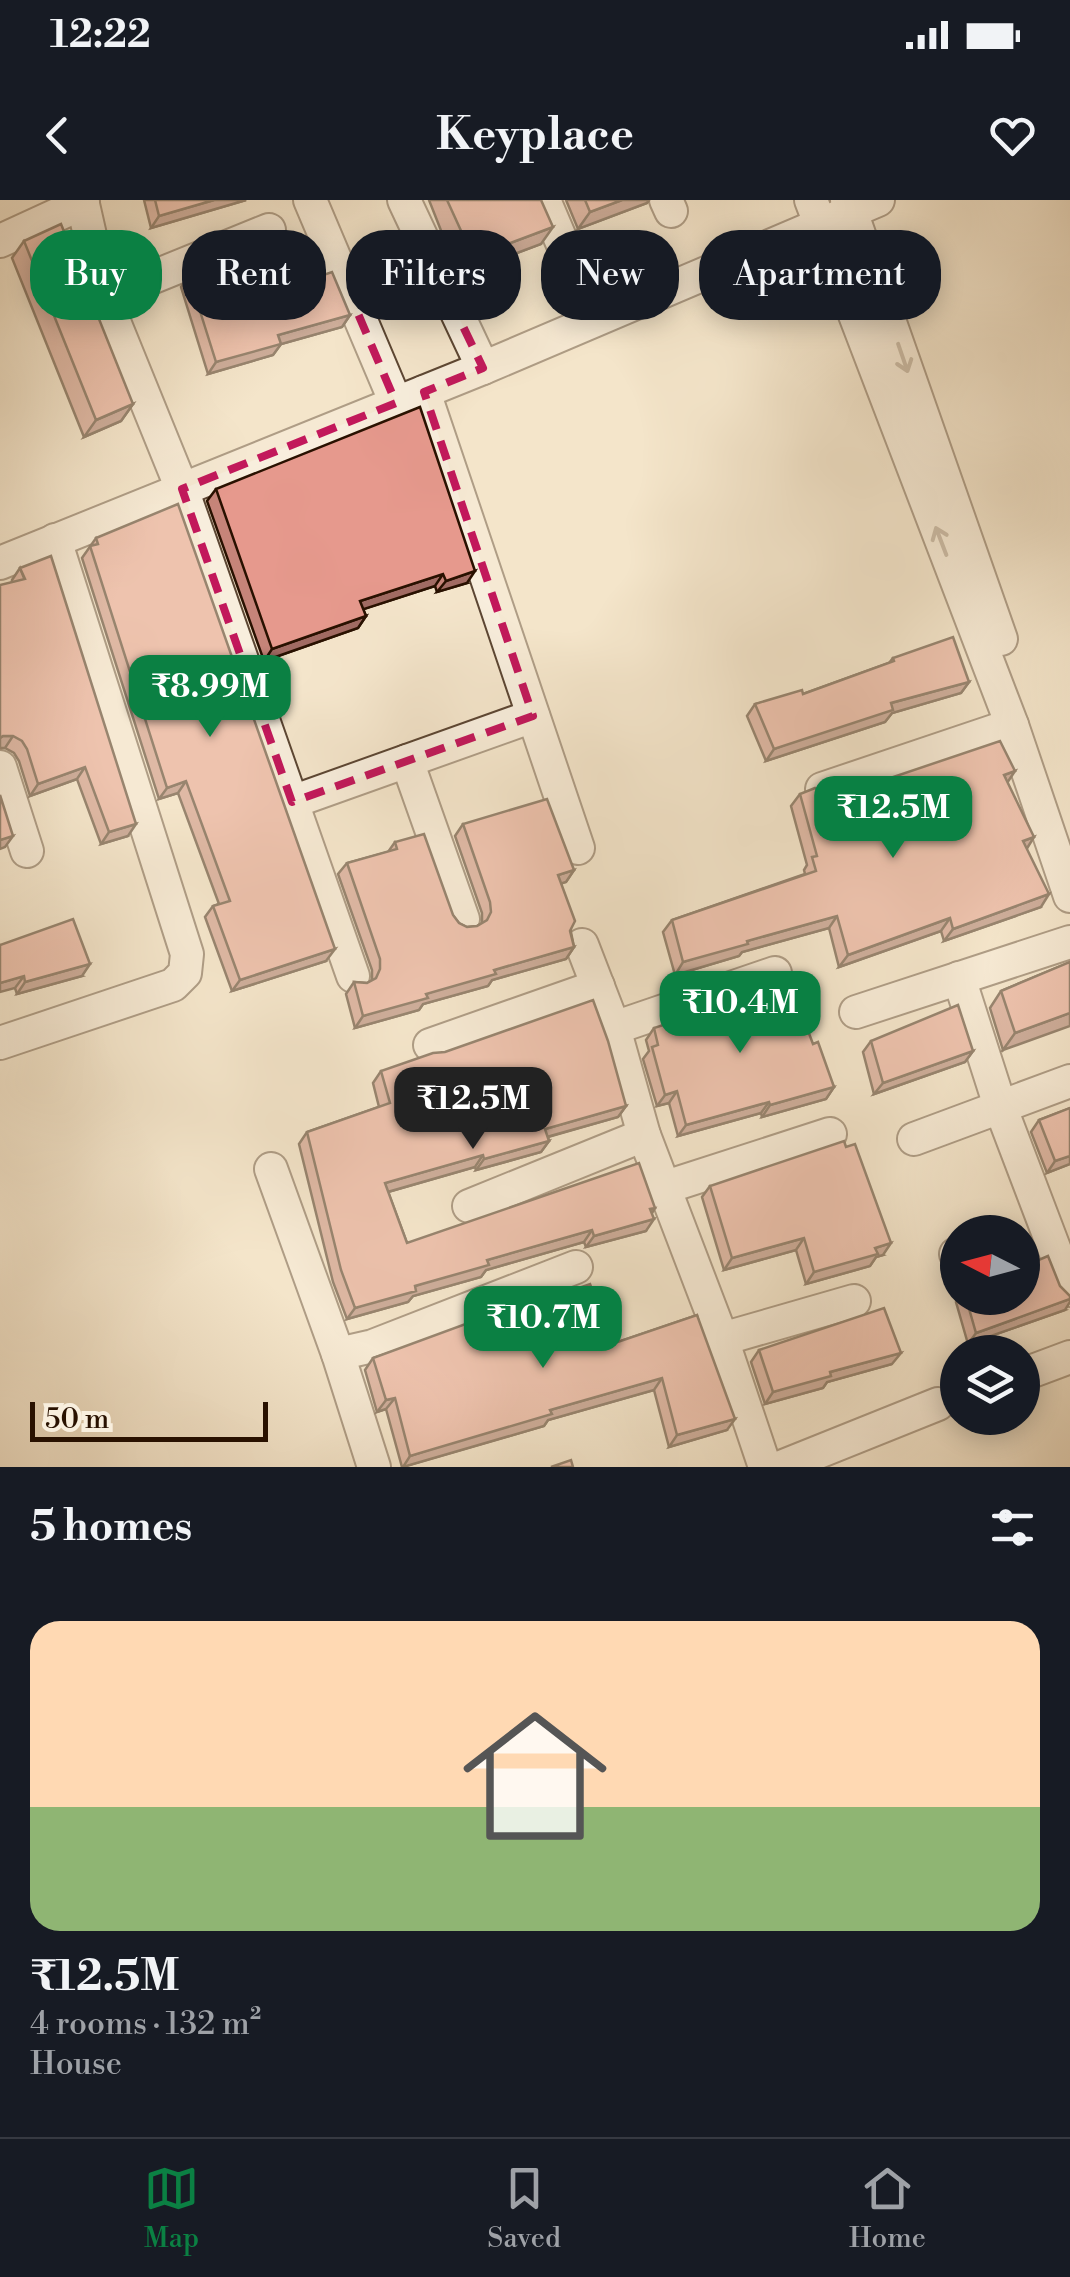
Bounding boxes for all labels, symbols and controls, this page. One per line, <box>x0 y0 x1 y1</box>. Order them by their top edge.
text: 12:22 <box>50 12 151 59</box>
text: Keyplace <box>436 107 634 164</box>
icon: back <box>30 108 85 163</box>
icon: heart <box>985 108 1040 163</box>
chip: Buy <box>30 230 162 320</box>
chip: Rent <box>182 230 326 320</box>
chip: Filters <box>346 230 521 320</box>
chip: New <box>541 230 679 320</box>
chip: Apartment <box>699 230 941 320</box>
one-way arrow <box>895 342 913 373</box>
one-way arrow <box>930 526 948 557</box>
pin: ₹8.99M <box>129 655 291 740</box>
text: ₹8.99M <box>151 667 269 707</box>
pin: ₹12.5M <box>812 776 974 861</box>
text: ₹12.5M <box>836 788 950 828</box>
pin: ₹10.4M <box>659 971 821 1056</box>
text: ₹10.4M <box>682 983 798 1023</box>
pin: ₹12.5M <box>392 1067 554 1152</box>
text: ₹12.5M <box>416 1079 530 1119</box>
north arrow <box>940 1215 1040 1315</box>
map controls <box>940 1215 1040 1435</box>
pin: ₹10.7M <box>462 1286 624 1371</box>
text: ₹10.7M <box>486 1298 600 1338</box>
button: layers <box>940 1335 1040 1435</box>
scale bar <box>30 1397 268 1442</box>
text: 50 m <box>45 1402 109 1437</box>
icon: filters <box>985 1500 1040 1555</box>
text: 5 homes <box>30 1501 192 1554</box>
icon: home <box>445 1686 625 1866</box>
text: ₹12.5M <box>30 1951 179 2004</box>
text: 4 rooms · 132 m² <box>30 2004 261 2044</box>
text: House <box>30 2044 122 2084</box>
tab: Map <box>144 2161 199 2256</box>
tab: Saved <box>487 2161 561 2256</box>
tab: Home <box>849 2161 926 2256</box>

